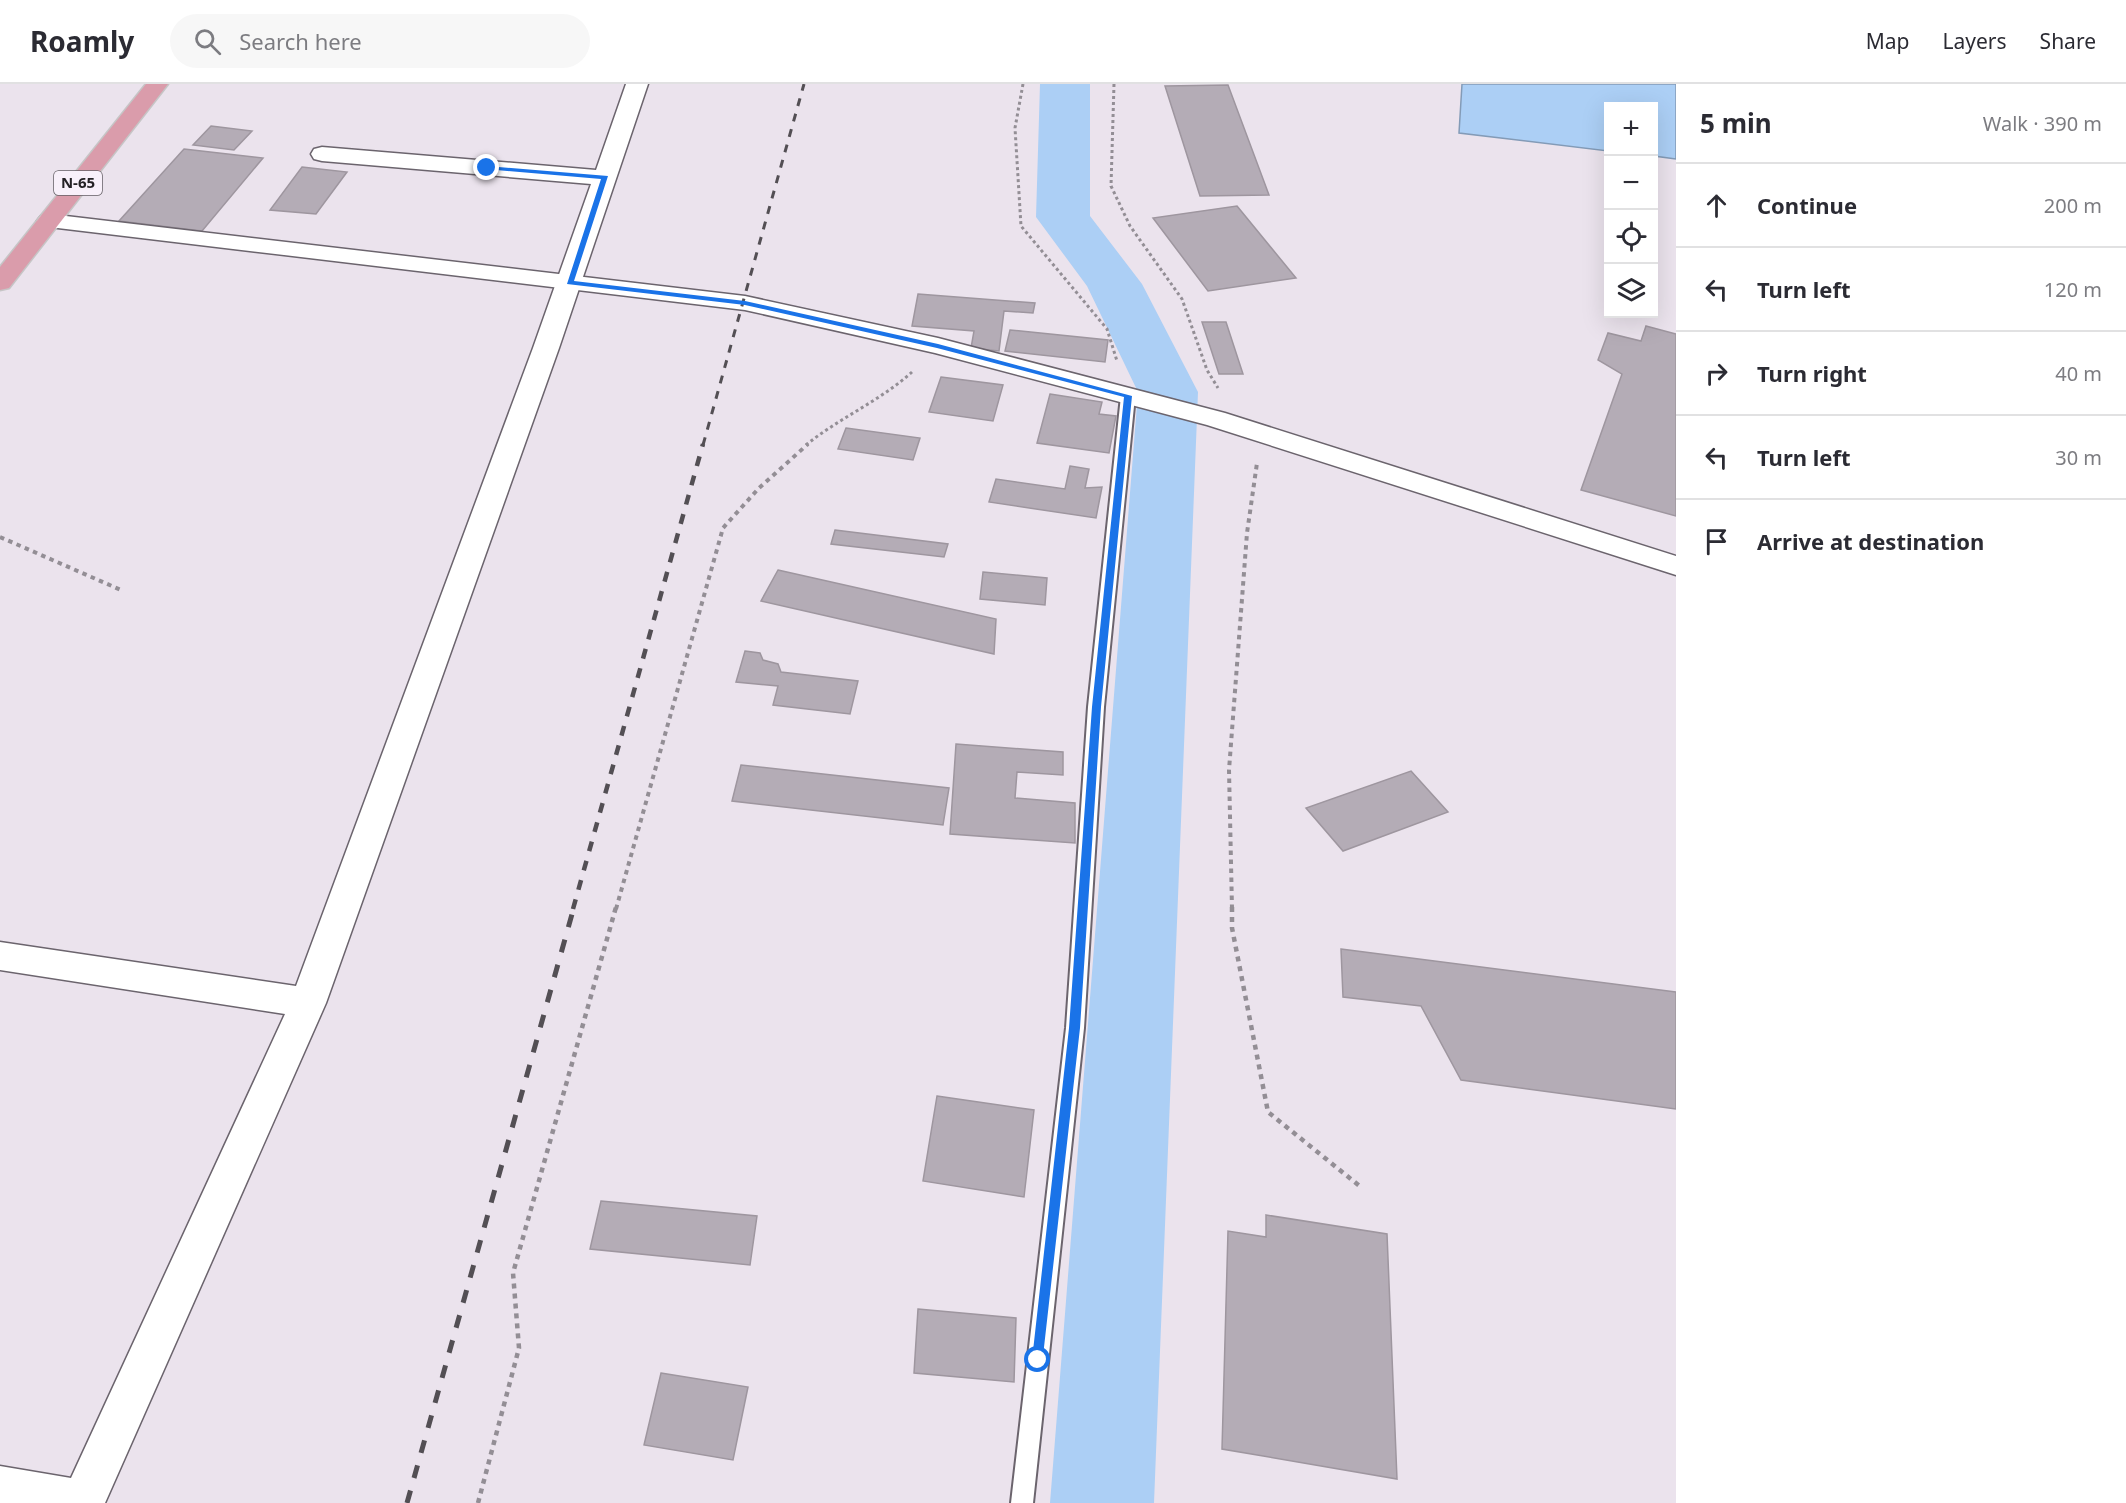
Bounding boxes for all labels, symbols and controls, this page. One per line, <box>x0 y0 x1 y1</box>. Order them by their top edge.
search box <box>170 14 590 68</box>
text: Roamly <box>30 22 134 60</box>
icon: search <box>191 25 224 58</box>
text: Search here <box>239 26 362 56</box>
text: Map <box>1866 27 1910 55</box>
text: Layers <box>1943 27 2007 55</box>
text: Share <box>2040 27 2096 55</box>
map controls <box>1604 102 1658 318</box>
button: + <box>1604 102 1658 156</box>
text: 5 min <box>1700 105 1772 141</box>
text: Walk · 390 m <box>1983 110 2102 137</box>
route end <box>473 154 499 180</box>
button: − <box>1604 156 1658 210</box>
road number: N-65 <box>54 171 102 195</box>
icon: ahead <box>1700 189 1733 222</box>
text: Continue <box>1757 190 1857 220</box>
text: 200 m <box>2044 192 2102 219</box>
button: locate <box>1604 210 1658 264</box>
button: layers <box>1604 264 1658 318</box>
icon: left <box>1700 273 1733 306</box>
text: Turn left <box>1757 274 1851 304</box>
text: 120 m <box>2044 276 2102 303</box>
icon: right <box>1700 357 1733 390</box>
text: Turn right <box>1757 358 1867 388</box>
text: 40 m <box>2055 360 2102 387</box>
icon: left <box>1700 441 1733 474</box>
text: Turn left <box>1757 442 1851 472</box>
text: 30 m <box>2055 444 2102 471</box>
icon: arrive <box>1700 525 1733 558</box>
text: Arrive at destination <box>1757 526 1984 556</box>
route start <box>1024 1346 1050 1372</box>

